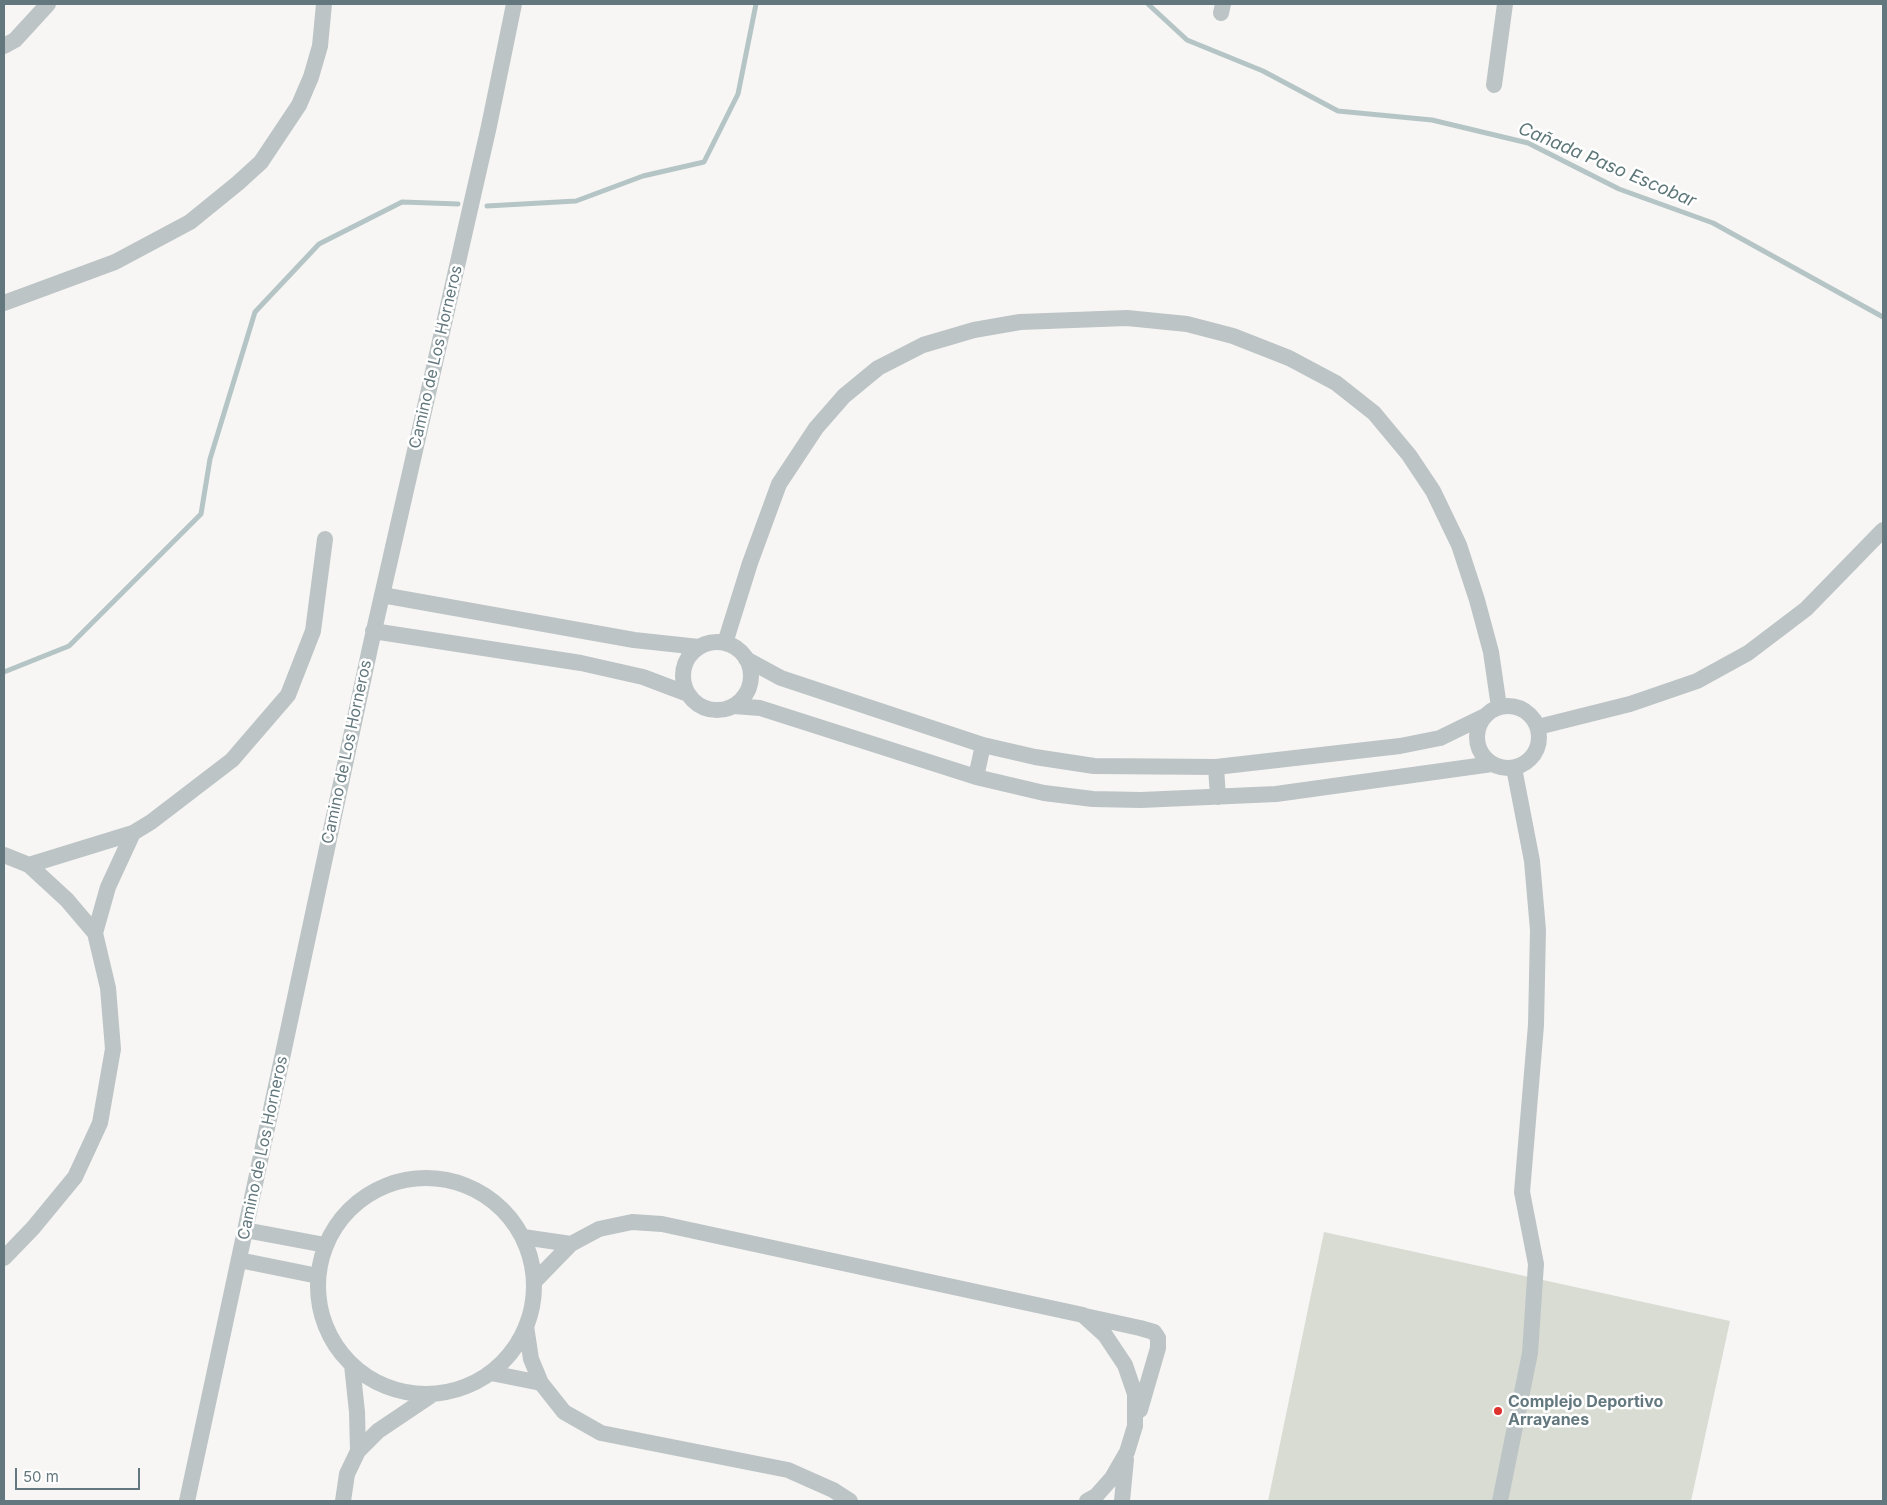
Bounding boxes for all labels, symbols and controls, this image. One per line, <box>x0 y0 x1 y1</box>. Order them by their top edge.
water label: Cañada Paso Escobar <box>1515 118 1699 212</box>
street label: Camino de Los Horneros <box>406 263 466 451</box>
street label: Camino de Los Horneros <box>318 658 376 846</box>
street label: Camino de Los Horneros <box>234 1054 292 1242</box>
place label: Complejo Deportivo Arrayanes <box>1508 1392 1663 1430</box>
marker: Complejo Deportivo Arrayanes <box>1492 1405 1504 1417</box>
scale bar <box>18 1458 142 1490</box>
text: 50 m <box>23 1467 59 1486</box>

